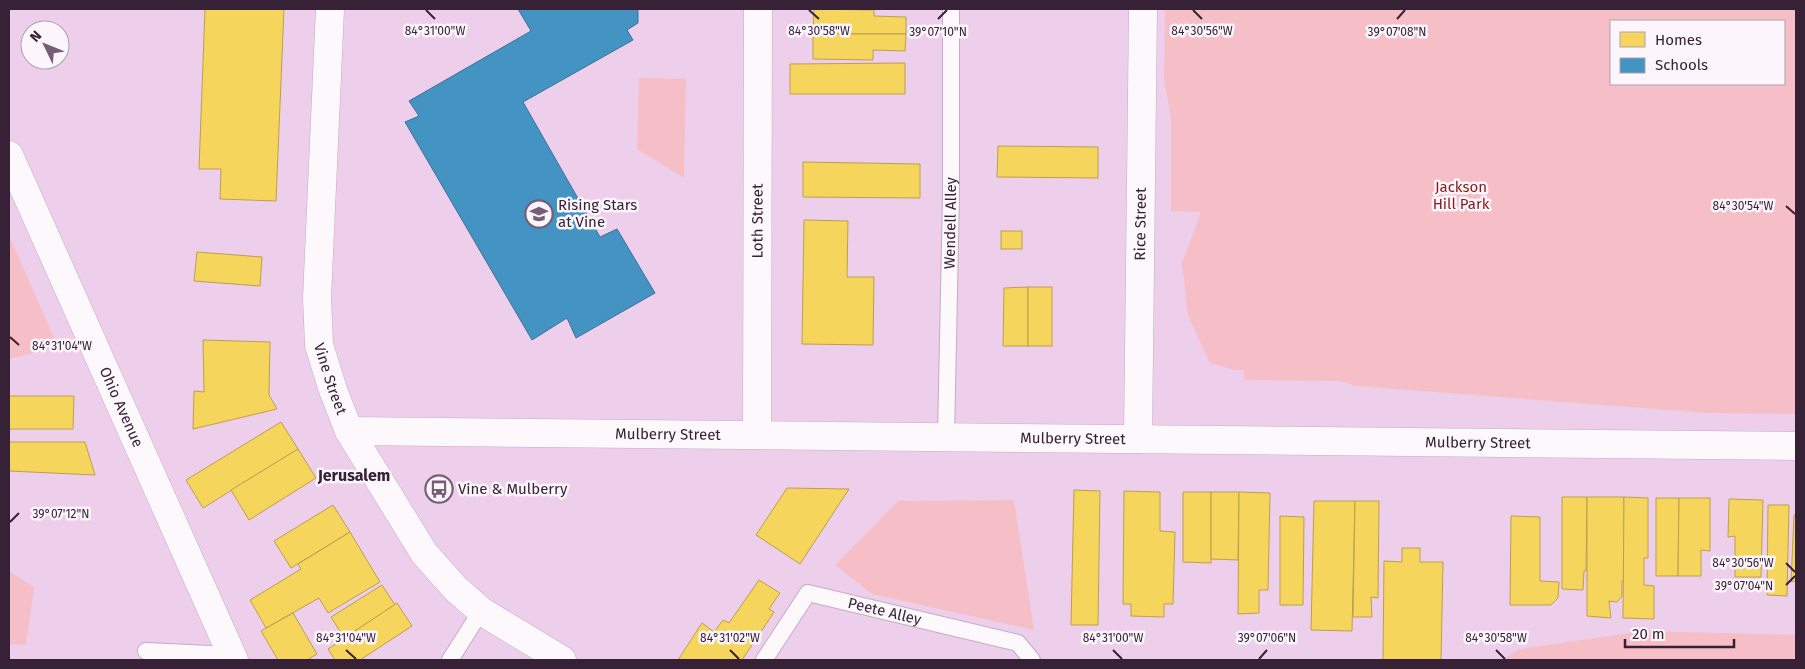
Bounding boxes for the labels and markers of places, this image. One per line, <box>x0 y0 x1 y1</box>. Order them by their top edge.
place label: Rising Stars at Vine <box>558 196 637 231</box>
school or university icon: Rising Stars at Vine <box>524 199 554 229</box>
bus stop icon: Vine & Mulberry <box>424 474 454 504</box>
place label: Vine & Mulberry <box>458 480 568 498</box>

